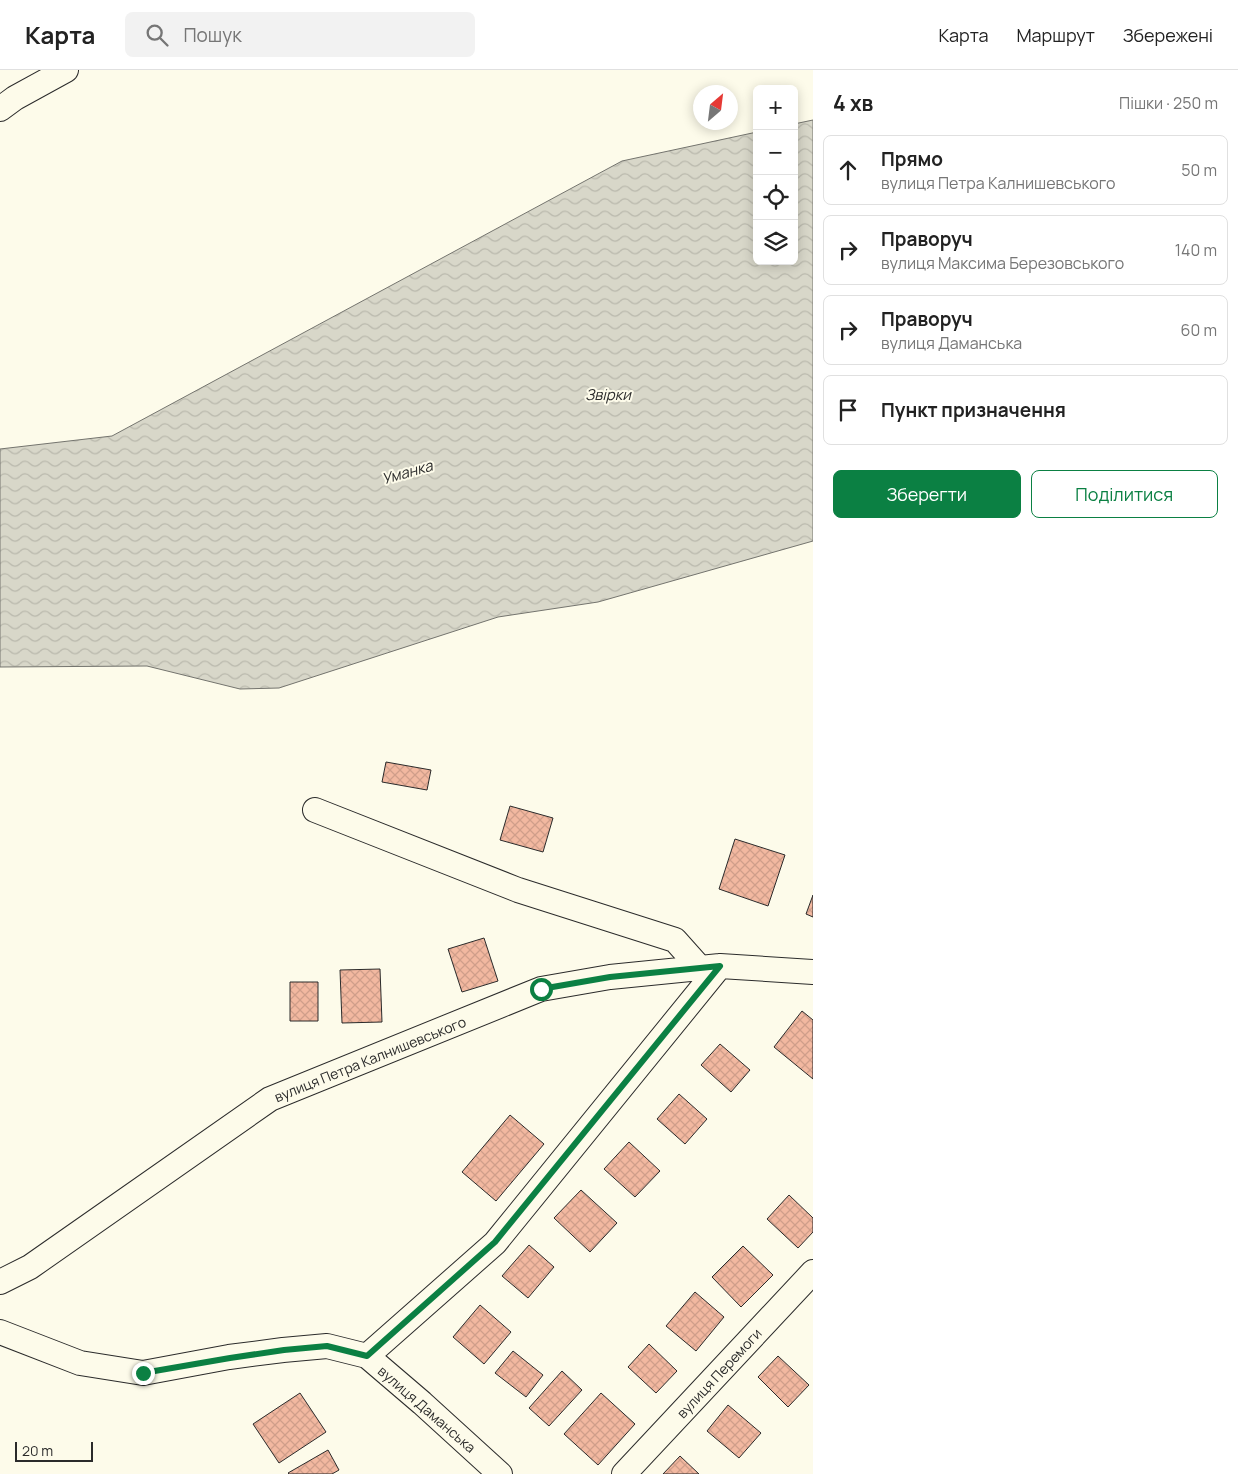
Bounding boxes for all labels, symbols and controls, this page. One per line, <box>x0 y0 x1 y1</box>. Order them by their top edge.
search box <box>125 12 475 57</box>
text: Карта <box>25 18 95 51</box>
icon: search <box>143 21 171 49</box>
text: Пошук <box>183 22 242 48</box>
text: Карта <box>938 23 988 47</box>
text: Маршрут <box>1016 23 1095 47</box>
text: Збережені <box>1123 23 1213 47</box>
north arrow <box>693 85 738 130</box>
map controls <box>753 85 798 265</box>
button: + <box>753 85 798 130</box>
text: 4 хв <box>833 89 873 117</box>
text: Пішки · 250 m <box>1119 92 1218 114</box>
button: − <box>753 130 798 175</box>
text: Прямо <box>881 146 943 172</box>
icon: ahead <box>834 156 862 184</box>
text: 50 m <box>1181 159 1217 181</box>
text: вулиця Петра Калнишевського <box>881 172 1116 194</box>
button: locate <box>753 175 798 220</box>
button: layers <box>753 220 798 265</box>
text: Праворуч <box>881 226 973 252</box>
icon: right <box>834 236 862 264</box>
text: 140 m <box>1175 239 1217 261</box>
text: вулиця Максима Березовського <box>881 252 1124 274</box>
text: Праворуч <box>881 306 973 332</box>
icon: right <box>834 316 862 344</box>
text: 60 m <box>1181 319 1217 341</box>
text: вулиця Даманська <box>881 332 1022 354</box>
water label: Звірки <box>585 384 632 405</box>
icon: arrive <box>834 396 862 424</box>
text: Пункт призначення <box>881 397 1066 423</box>
water label: Уманка <box>379 455 435 489</box>
button: Зберегти <box>833 470 1021 518</box>
button: Поділитися <box>1031 470 1218 518</box>
route start <box>530 978 553 1001</box>
street label: вулиця Петра Калнишевського <box>271 1012 469 1106</box>
street label: вулиця Перемоги <box>672 1324 766 1422</box>
street label: вулиця Даманська <box>374 1361 480 1457</box>
route end <box>132 1362 155 1385</box>
scale bar <box>15 1439 92 1462</box>
text: 20 m <box>22 1441 53 1460</box>

